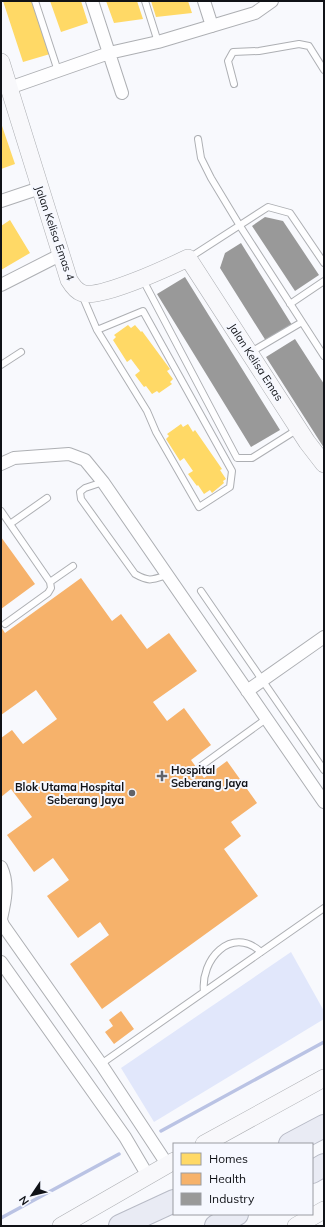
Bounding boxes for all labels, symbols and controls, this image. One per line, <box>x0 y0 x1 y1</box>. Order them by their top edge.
street label: Jalan Kelisa Emas 4 <box>32 184 78 283</box>
street label: Jalan Kelisa Emas <box>226 320 286 404</box>
place label: Hospital Seberang Jaya <box>171 763 248 790</box>
marker: Hospital Seberang Jaya <box>156 770 168 782</box>
place label: Blok Utama Hospital Seberang Jaya <box>15 780 124 807</box>
marker: Blok Utama Hospital Seberang Jaya <box>127 788 137 798</box>
legend <box>173 1143 313 1215</box>
text: Homes <box>209 1151 248 1166</box>
text: Health <box>209 1171 246 1186</box>
north arrow <box>12 1175 52 1215</box>
text: Industry <box>209 1191 255 1206</box>
text: N <box>16 1193 32 1208</box>

